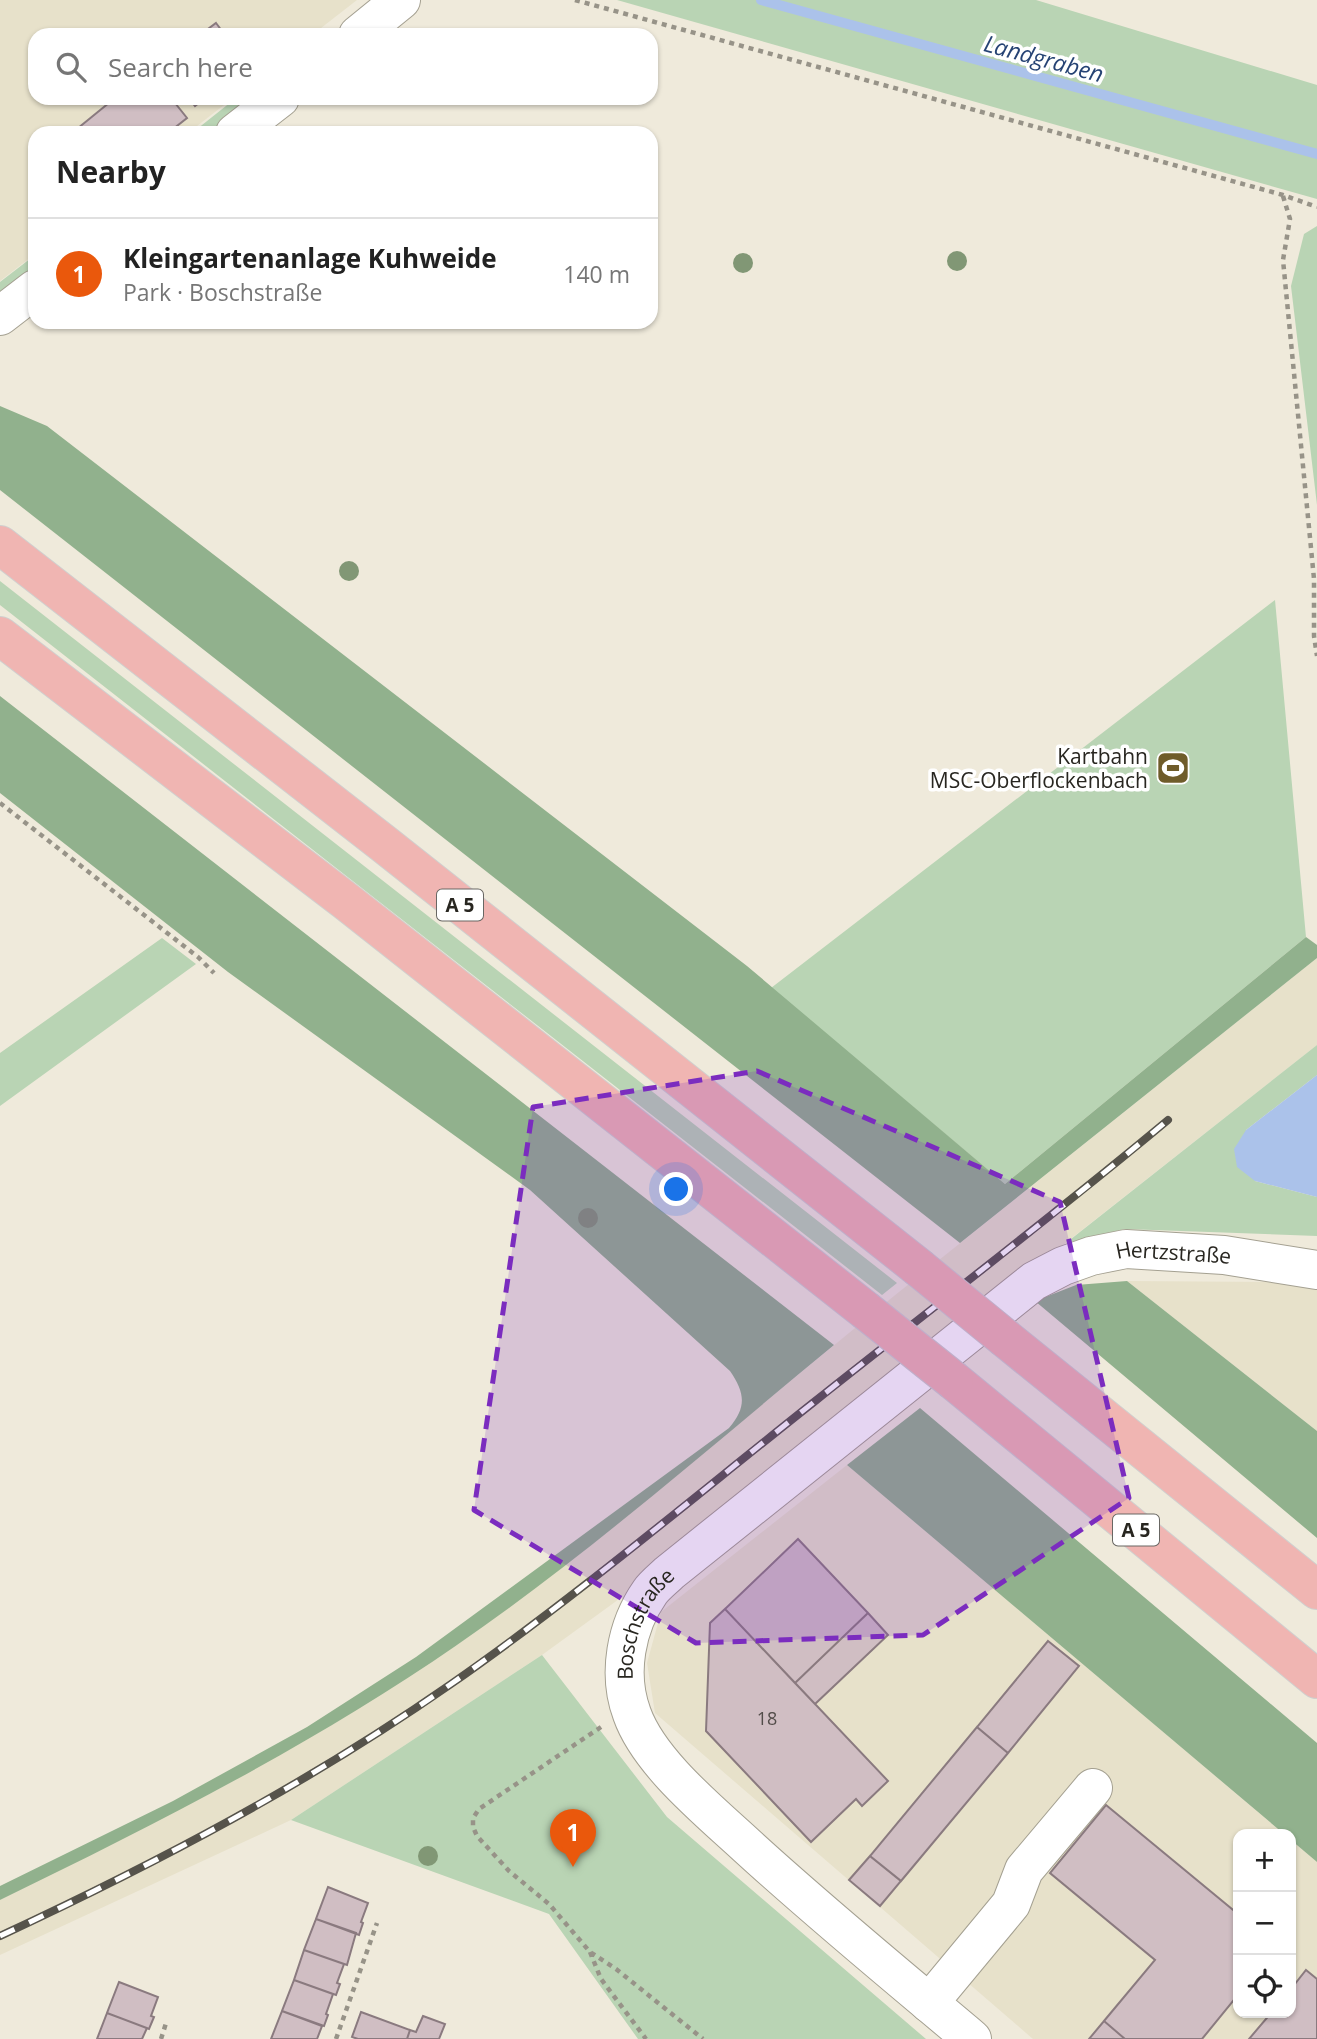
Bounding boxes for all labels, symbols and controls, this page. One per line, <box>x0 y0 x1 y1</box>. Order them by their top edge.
water label: Landgraben <box>981 27 1107 89</box>
search box <box>28 28 658 105</box>
icon: search <box>52 48 90 86</box>
text: Search here <box>108 49 253 85</box>
text: Nearby <box>56 151 166 192</box>
text: Kleingartenanlage Kuhweide <box>123 240 497 276</box>
text: 1 <box>72 258 86 290</box>
text: 140 m <box>563 258 630 290</box>
text: Park · Boschstraße <box>123 276 322 308</box>
place label: Kartbahn MSC-Oberflockenbach <box>930 742 1148 794</box>
sports icon: Kartbahn MSC-Oberflockenbach <box>1154 749 1192 787</box>
road number: A 5 <box>437 890 483 920</box>
your location <box>659 1172 693 1206</box>
street label: Hertzstraße <box>1113 1234 1233 1270</box>
road number: A 5 <box>1113 1514 1159 1546</box>
street label: Boschstraße <box>611 1561 680 1680</box>
house number: 18 <box>757 1706 777 1730</box>
pin: 1 <box>550 1809 596 1867</box>
map controls <box>1233 1829 1296 2018</box>
button: + <box>1233 1829 1296 1892</box>
button: − <box>1233 1892 1296 1955</box>
button: locate <box>1233 1955 1296 2018</box>

